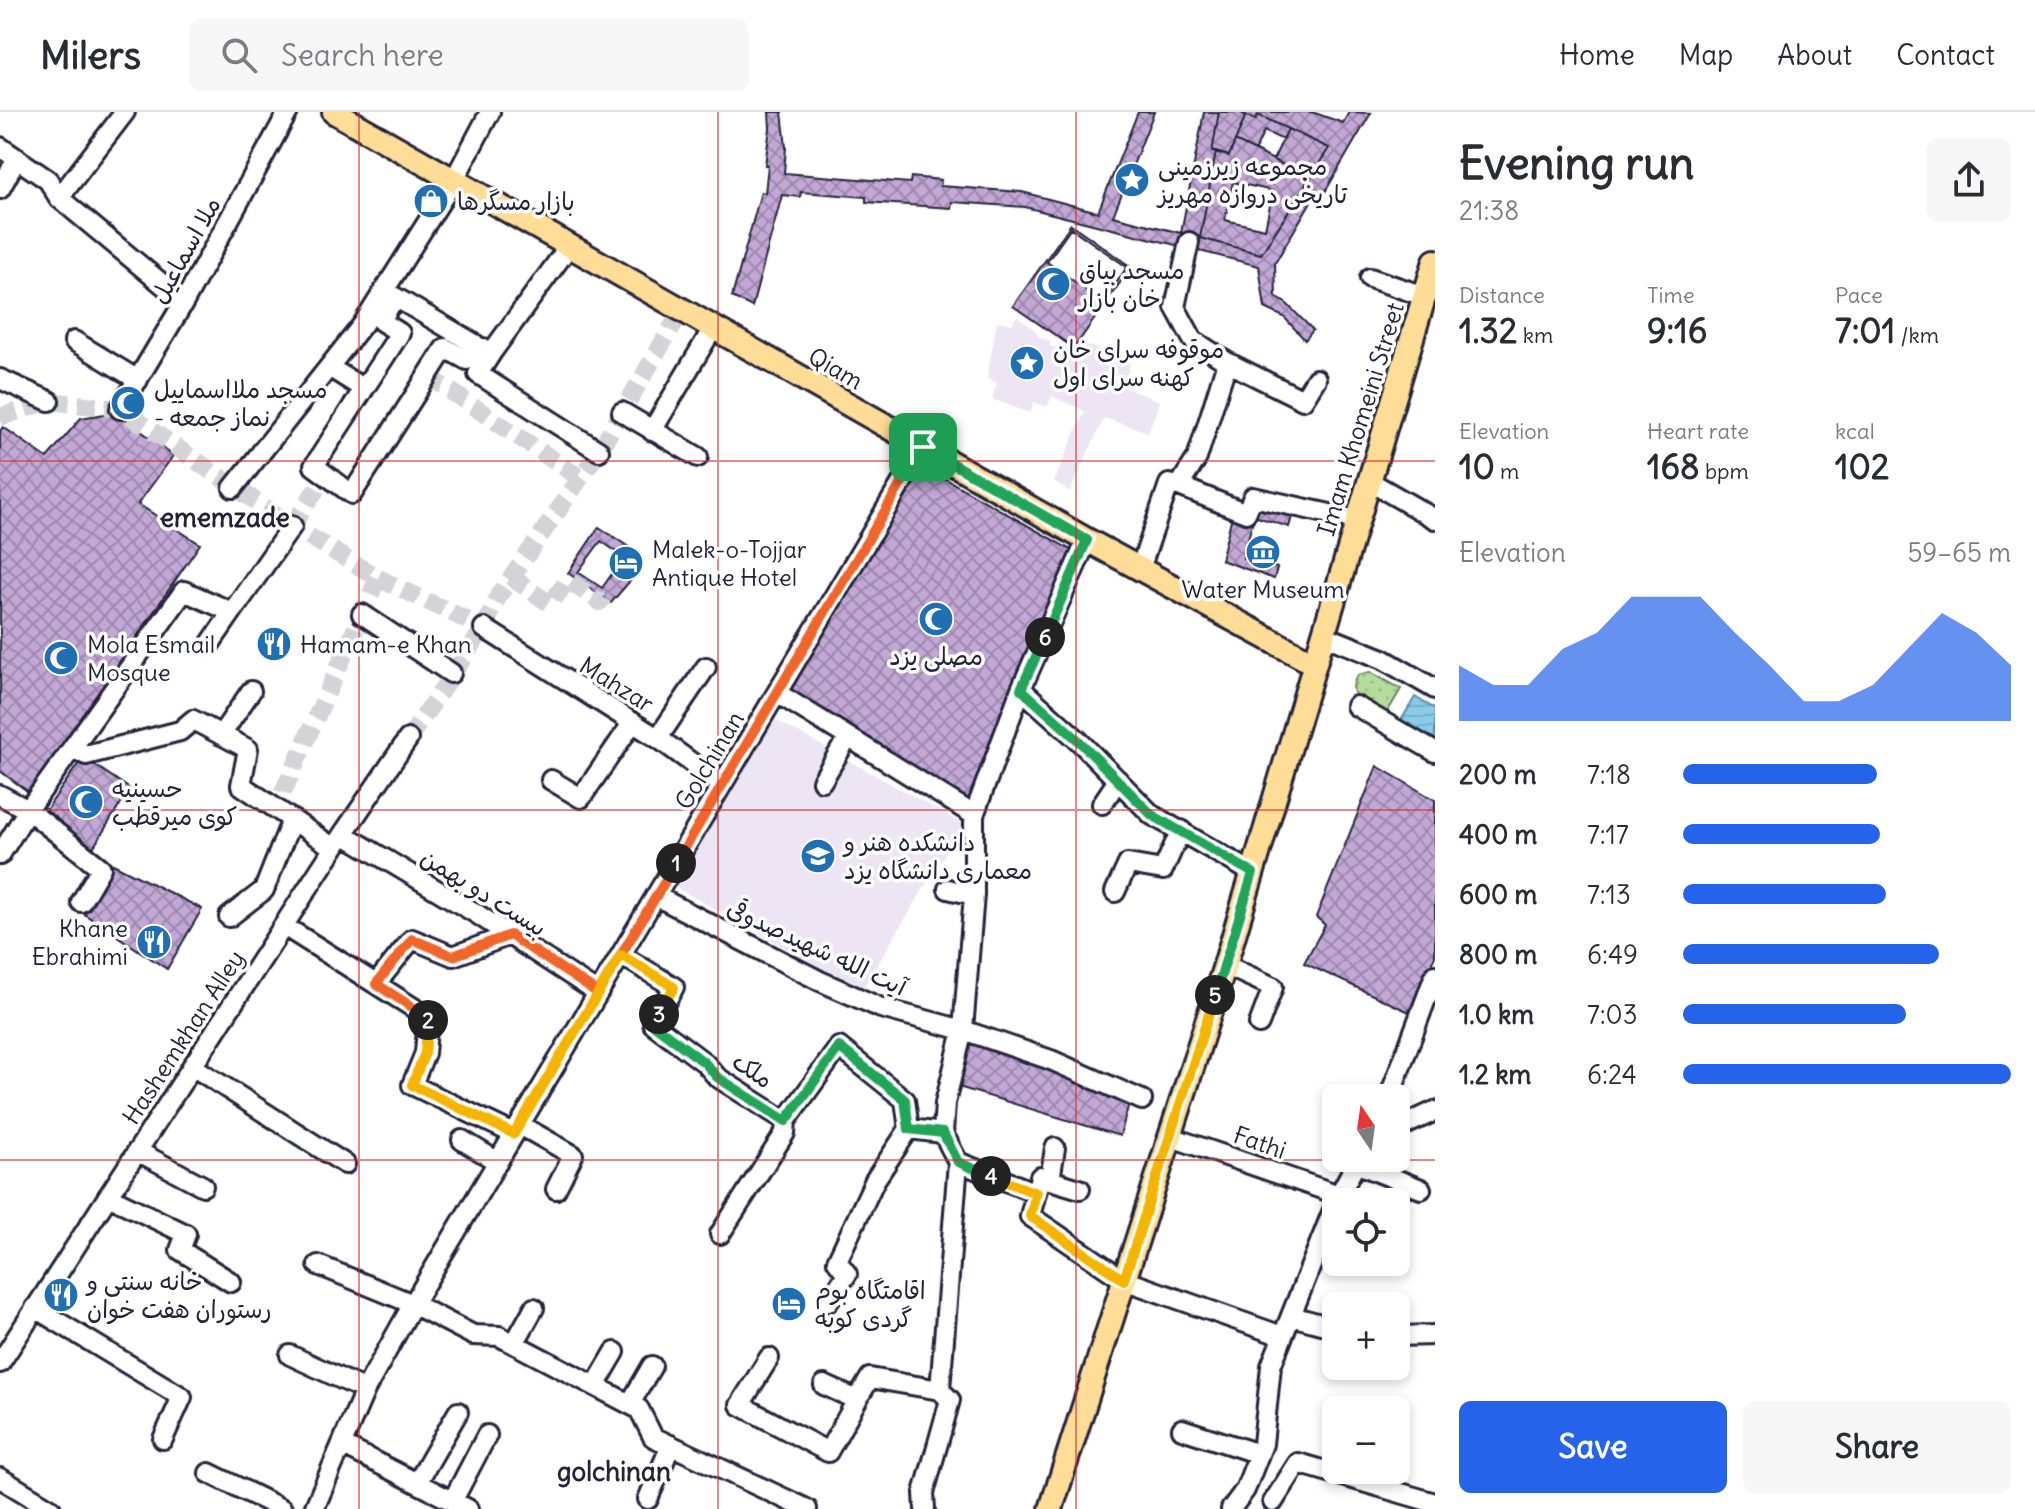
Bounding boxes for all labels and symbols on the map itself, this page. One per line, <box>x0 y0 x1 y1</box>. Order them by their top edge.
place label: مجموعه زیرزمینی تاریخی دروازه مهریز <box>1156 151 1348 210</box>
place icon: مجموعه زیرزمینی تاریخی دروازه مهریز <box>1113 161 1151 199</box>
shop icon: بازار مسگرها <box>412 182 450 220</box>
place label: بازار مسگرها <box>457 186 575 216</box>
street label: ملا اسماعیل <box>143 191 227 309</box>
place label: مسجد بیاق خان بازار <box>1077 255 1184 313</box>
mosque icon: مسجد بیاق خان بازار <box>1034 265 1072 303</box>
street label: Imam Khomeini Street <box>1310 299 1410 539</box>
place label: موقوفه سرای خان کهنه سرای اول <box>1053 334 1224 392</box>
street label: Qiam <box>803 340 869 396</box>
place icon: موقوفه سرای خان کهنه سرای اول <box>1008 344 1046 382</box>
place label: مسجد ملااسماییل - نماز جمعه <box>154 374 327 432</box>
mosque icon: مسجد ملااسماییل - نماز جمعه <box>109 384 147 422</box>
pin <box>889 413 957 481</box>
district label: ememzade <box>160 501 290 534</box>
museum icon: Water Museum <box>1244 533 1282 571</box>
place label: Malek-o-Tojjar Antique Hotel <box>652 534 807 592</box>
hotel icon: Malek-o-Tojjar Antique Hotel <box>607 544 645 582</box>
place label: Water Museum <box>1181 574 1345 604</box>
mosque icon: مصلی یزد <box>917 600 955 638</box>
pin: 6 <box>1025 617 1065 657</box>
restaurant icon: Hamam-e Khan <box>255 625 293 663</box>
place label: Mola Esmail Mosque <box>87 629 215 687</box>
place label: Hamam-e Khan <box>300 629 472 659</box>
mosque icon: Mola Esmail Mosque <box>42 639 80 677</box>
place label: مصلی یزد <box>889 641 983 672</box>
street label: Mahzar <box>574 650 660 718</box>
street label: Golchinan <box>668 705 750 815</box>
place label: حسینیه کوی میرقطب <box>112 773 237 832</box>
mosque icon: حسینیه کوی میرقطب <box>67 783 105 821</box>
place label: دانشکده هنر و معماری دانشگاه یزد <box>842 827 1032 885</box>
school or university icon: دانشکده هنر و معماری دانشگاه یزد <box>799 837 837 875</box>
street label: بیست دو بهمن <box>416 842 552 942</box>
pin: 1 <box>656 843 696 883</box>
street label: آیت الله شهیدصدوقی <box>722 892 913 1003</box>
place label: Khane Ebrahimi <box>32 913 128 971</box>
restaurant icon: Khane Ebrahimi <box>135 923 173 961</box>
street label: Hashemkhan Alley <box>115 944 251 1130</box>
pin: 5 <box>1195 975 1235 1015</box>
pin: 3 <box>639 994 679 1034</box>
pin: 2 <box>408 1000 448 1040</box>
street label: ملک <box>727 1046 779 1094</box>
north arrow <box>1322 1084 1410 1172</box>
street label: Fathi <box>1230 1119 1290 1165</box>
pin: 4 <box>971 1156 1011 1196</box>
place label: خانه سنتی و رستوران هفت خوان <box>85 1266 272 1326</box>
place label: اقامتگاه بوم گردی کوبه <box>815 1275 926 1334</box>
restaurant icon: خانه سنتی و رستوران هفت خوان <box>42 1276 80 1314</box>
hotel icon: اقامتگاه بوم گردی کوبه <box>770 1285 808 1323</box>
district label: golchinan <box>557 1455 671 1488</box>

